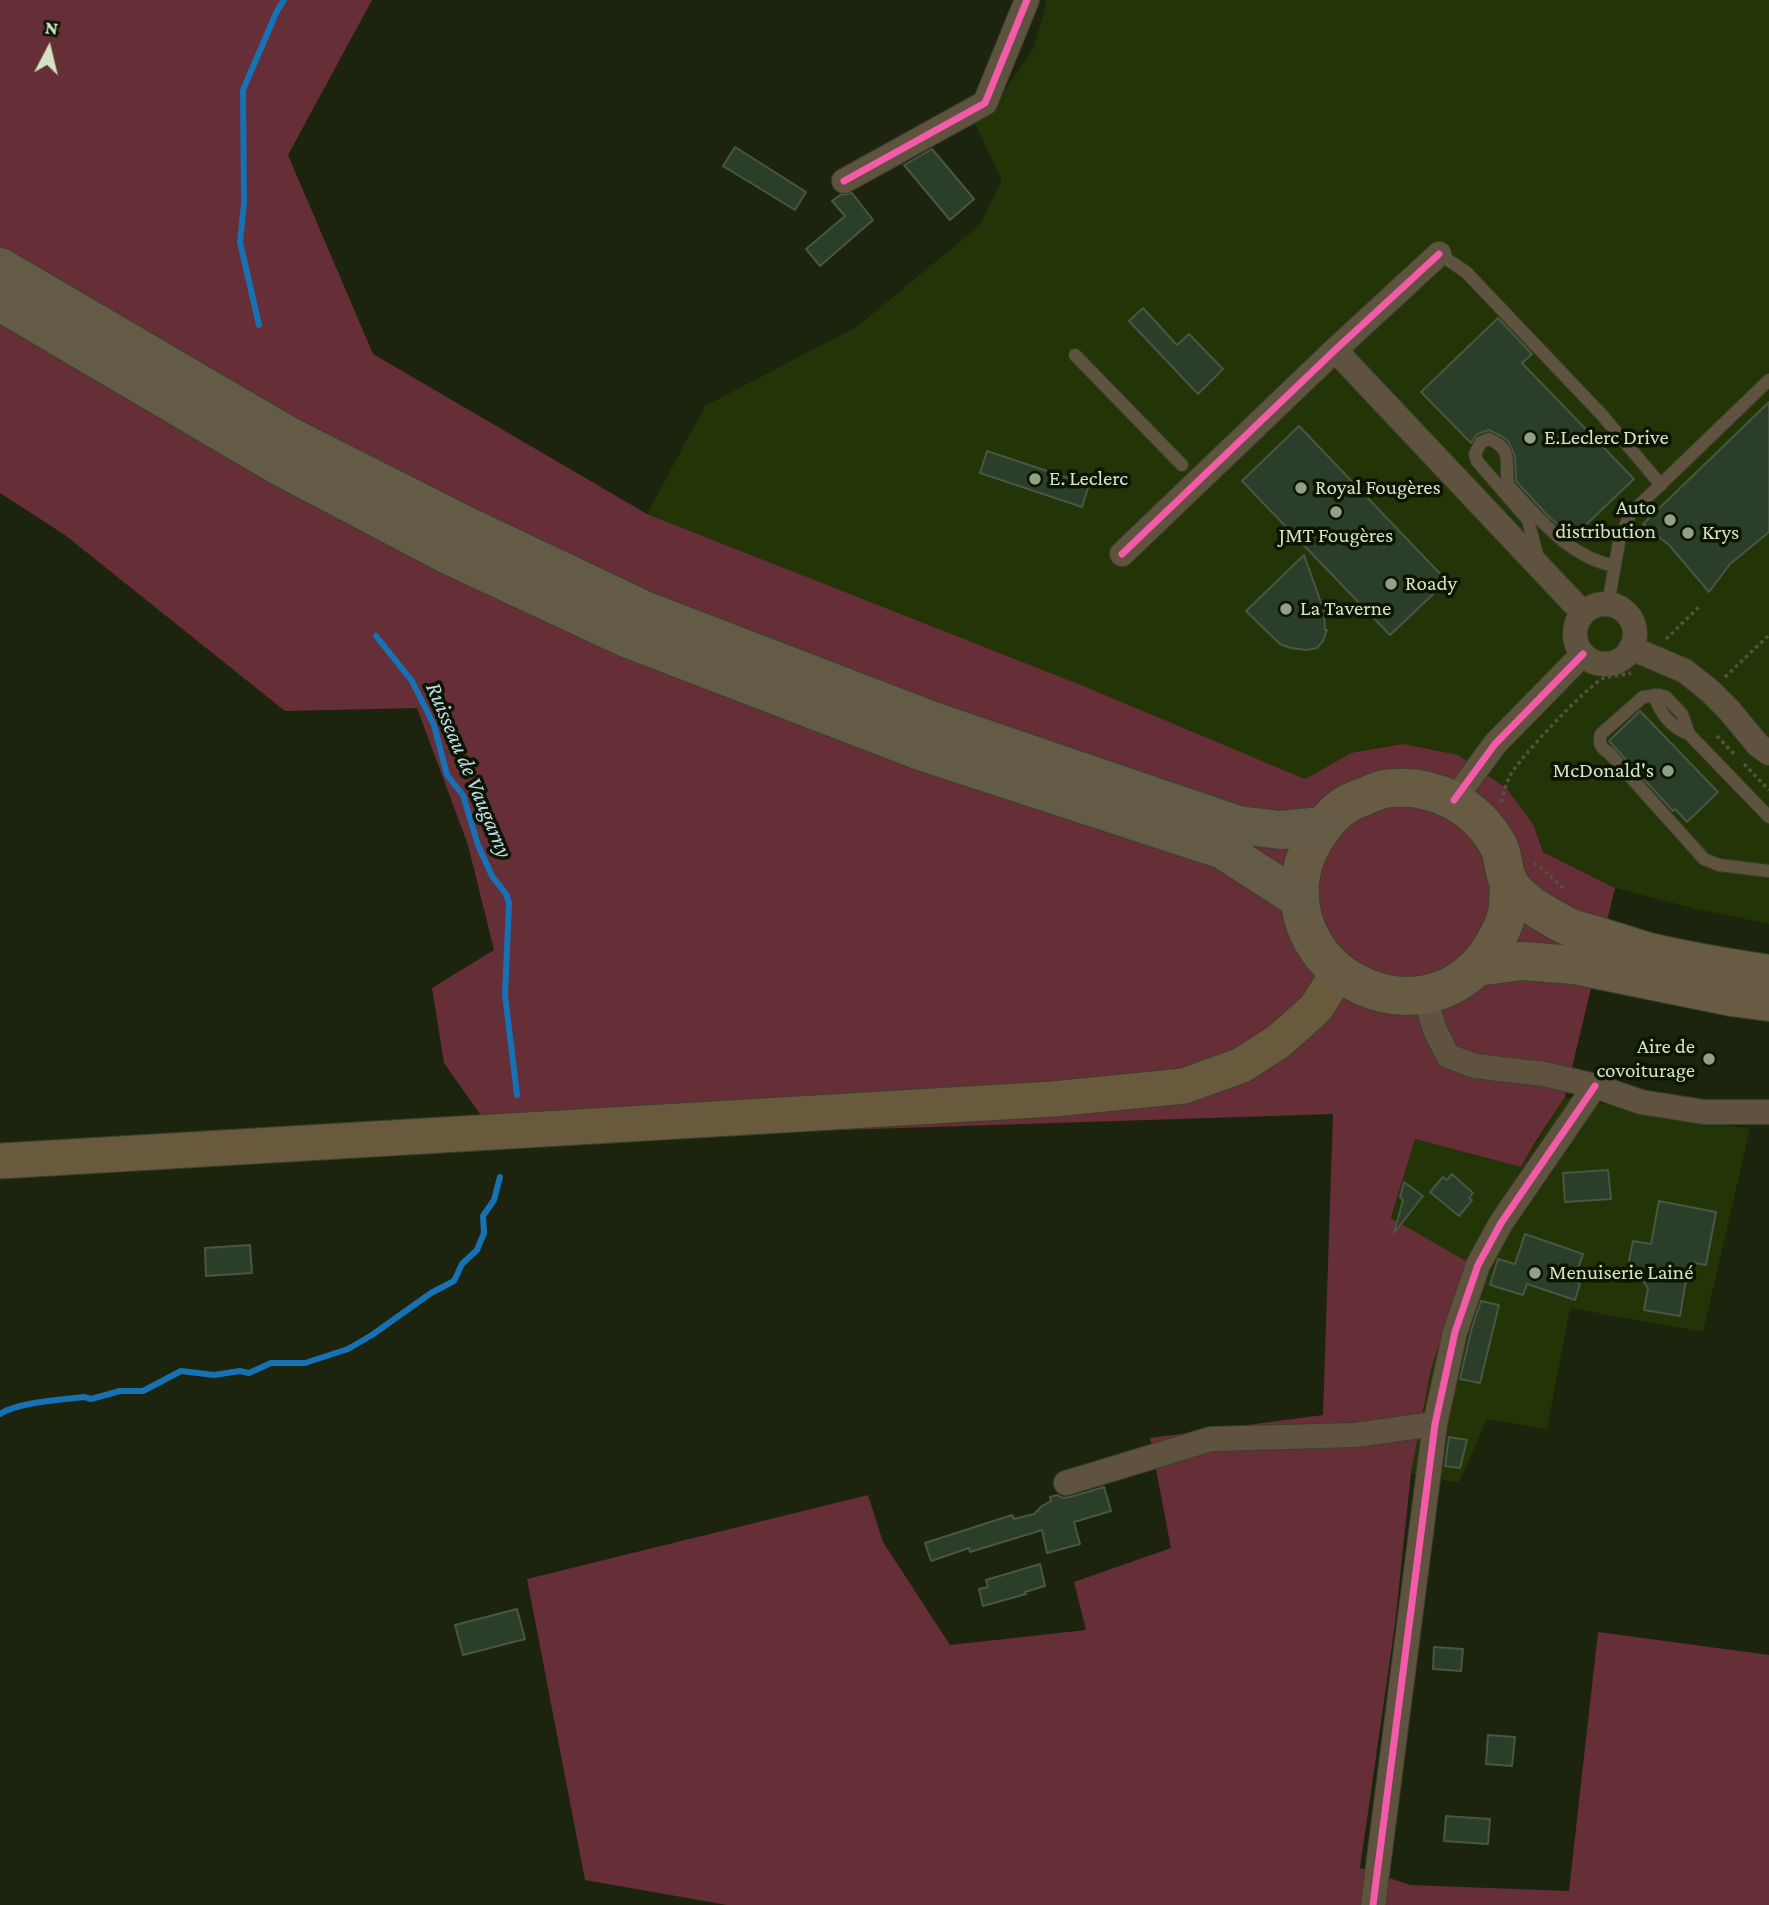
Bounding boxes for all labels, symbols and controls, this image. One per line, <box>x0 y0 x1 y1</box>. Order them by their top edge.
north arrow <box>14 14 84 84</box>
text: N <box>44 16 59 39</box>
place label: E.Leclerc Drive <box>1544 425 1669 451</box>
marker: E.Leclerc Drive <box>1522 430 1538 446</box>
place label: E. Leclerc <box>1049 466 1128 492</box>
marker: E. Leclerc <box>1027 471 1043 487</box>
place label: Royal Fougères <box>1315 475 1441 501</box>
marker: Royal Fougères <box>1293 480 1309 496</box>
place label: Auto distribution <box>1555 495 1656 545</box>
marker: JMT Fougères <box>1328 504 1344 520</box>
marker: Auto distribution <box>1662 512 1678 528</box>
place label: Krys <box>1702 520 1739 546</box>
place label: JMT Fougères <box>1279 523 1393 549</box>
marker: Krys <box>1680 525 1696 541</box>
place label: Roady <box>1405 571 1457 597</box>
marker: Roady <box>1383 576 1399 592</box>
place label: La Taverne <box>1300 596 1391 622</box>
marker: La Taverne <box>1278 601 1294 617</box>
water label: Ruisseau de Vaugarny <box>420 678 518 862</box>
place label: McDonald's <box>1553 758 1654 784</box>
marker: McDonald's <box>1660 763 1676 779</box>
place label: Aire de covoiturage <box>1596 1034 1695 1084</box>
marker: Aire de covoiturage <box>1701 1051 1717 1067</box>
place label: Menuiserie Lainé <box>1549 1260 1693 1286</box>
marker: Menuiserie Lainé <box>1527 1265 1543 1281</box>

